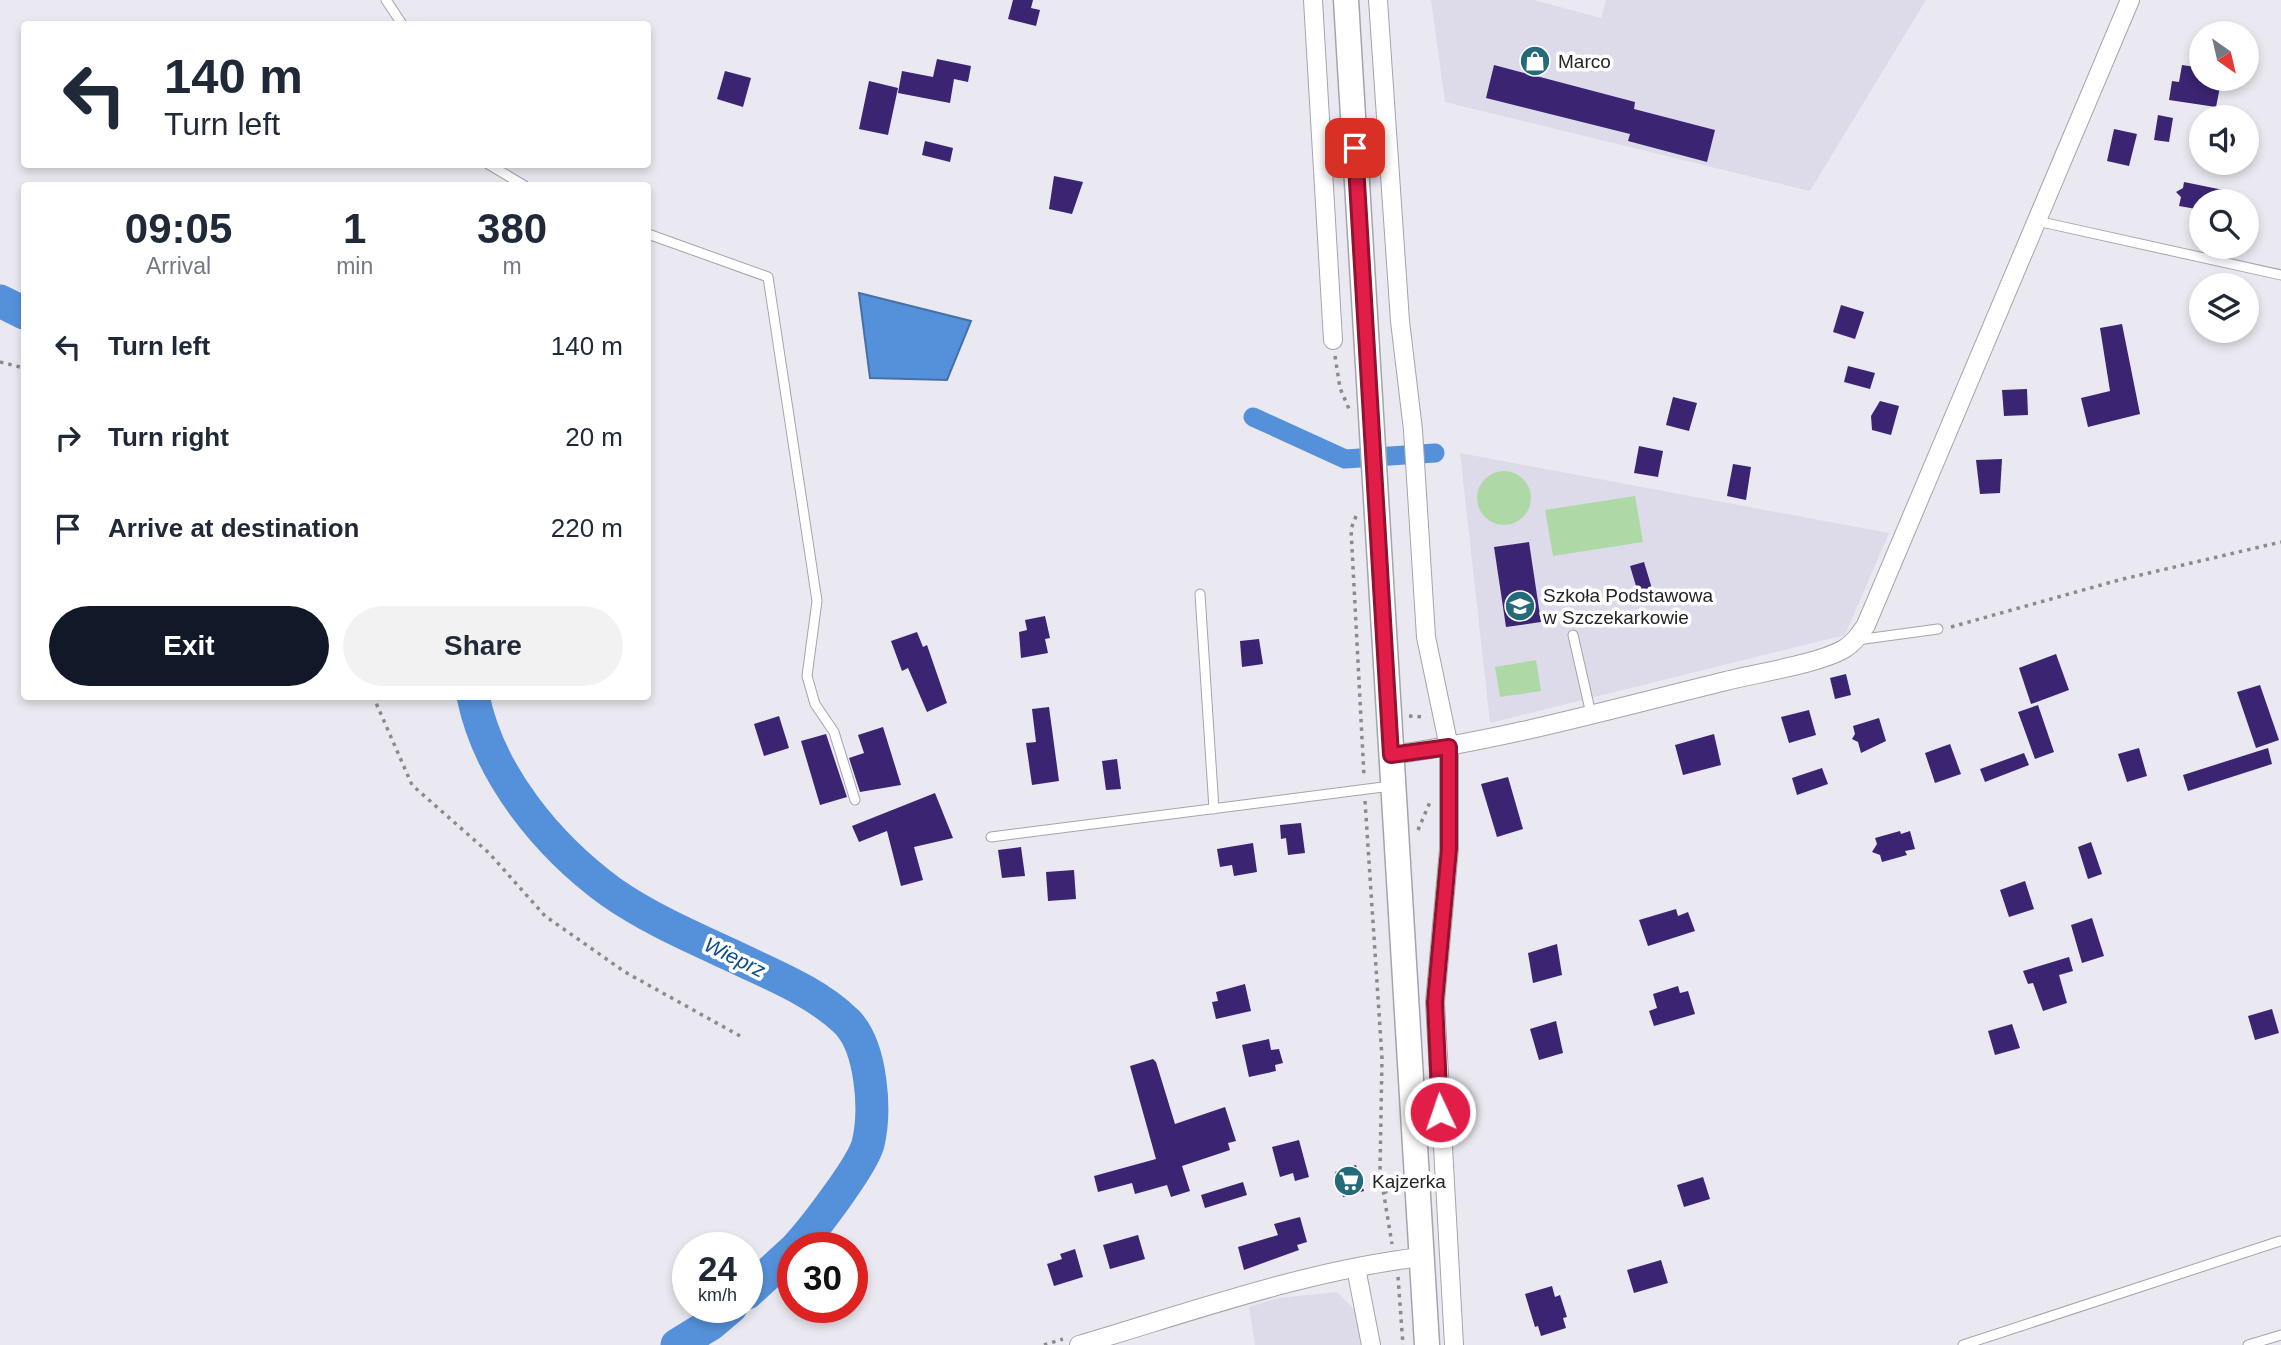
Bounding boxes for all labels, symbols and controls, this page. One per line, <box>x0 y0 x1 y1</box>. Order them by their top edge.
north arrow <box>2189 21 2259 91</box>
map controls <box>2189 21 2259 343</box>
shop icon: Marco <box>1518 44 1552 78</box>
icon: left <box>49 49 140 140</box>
text: 140 m <box>164 49 303 103</box>
place label: Marco <box>1558 51 1611 72</box>
button: sound <box>2189 105 2259 175</box>
text: Turn left <box>164 106 280 142</box>
pin <box>1325 118 1385 178</box>
icon: arrive <box>1336 129 1374 167</box>
button: search <box>2189 189 2259 259</box>
text: 09:05 <box>125 205 232 252</box>
text: 1 <box>343 205 366 252</box>
text: 380 <box>477 205 547 252</box>
text: Arrival <box>146 253 211 279</box>
text: min <box>336 253 373 279</box>
text: m <box>503 253 522 279</box>
button: layers <box>2189 273 2259 343</box>
icon: left <box>49 328 87 366</box>
text: Turn left <box>108 331 210 361</box>
text: 140 m <box>551 331 623 361</box>
icon: right <box>49 419 87 457</box>
text: Turn right <box>108 422 229 452</box>
text: 20 m <box>565 422 623 452</box>
icon: arrive <box>49 510 87 548</box>
text: Arrive at destination <box>108 513 359 543</box>
text: 220 m <box>551 513 623 543</box>
place label: Szkoła Podstawowa w Szczekarkowie <box>1542 585 1713 628</box>
school or university icon: Szkoła Podstawowa w Szczekarkowie <box>1503 589 1537 623</box>
button: Exit <box>49 606 329 686</box>
button: Share <box>343 606 623 686</box>
water label: Wieprz <box>701 932 770 982</box>
position arrow <box>1403 1075 1477 1149</box>
supermarket icon: Kajzerka <box>1332 1164 1366 1198</box>
place label: Kajzerka <box>1372 1171 1446 1192</box>
speed limit sign: 30 <box>777 1232 868 1323</box>
text: 24 <box>698 1249 737 1288</box>
text: km/h <box>698 1285 737 1305</box>

